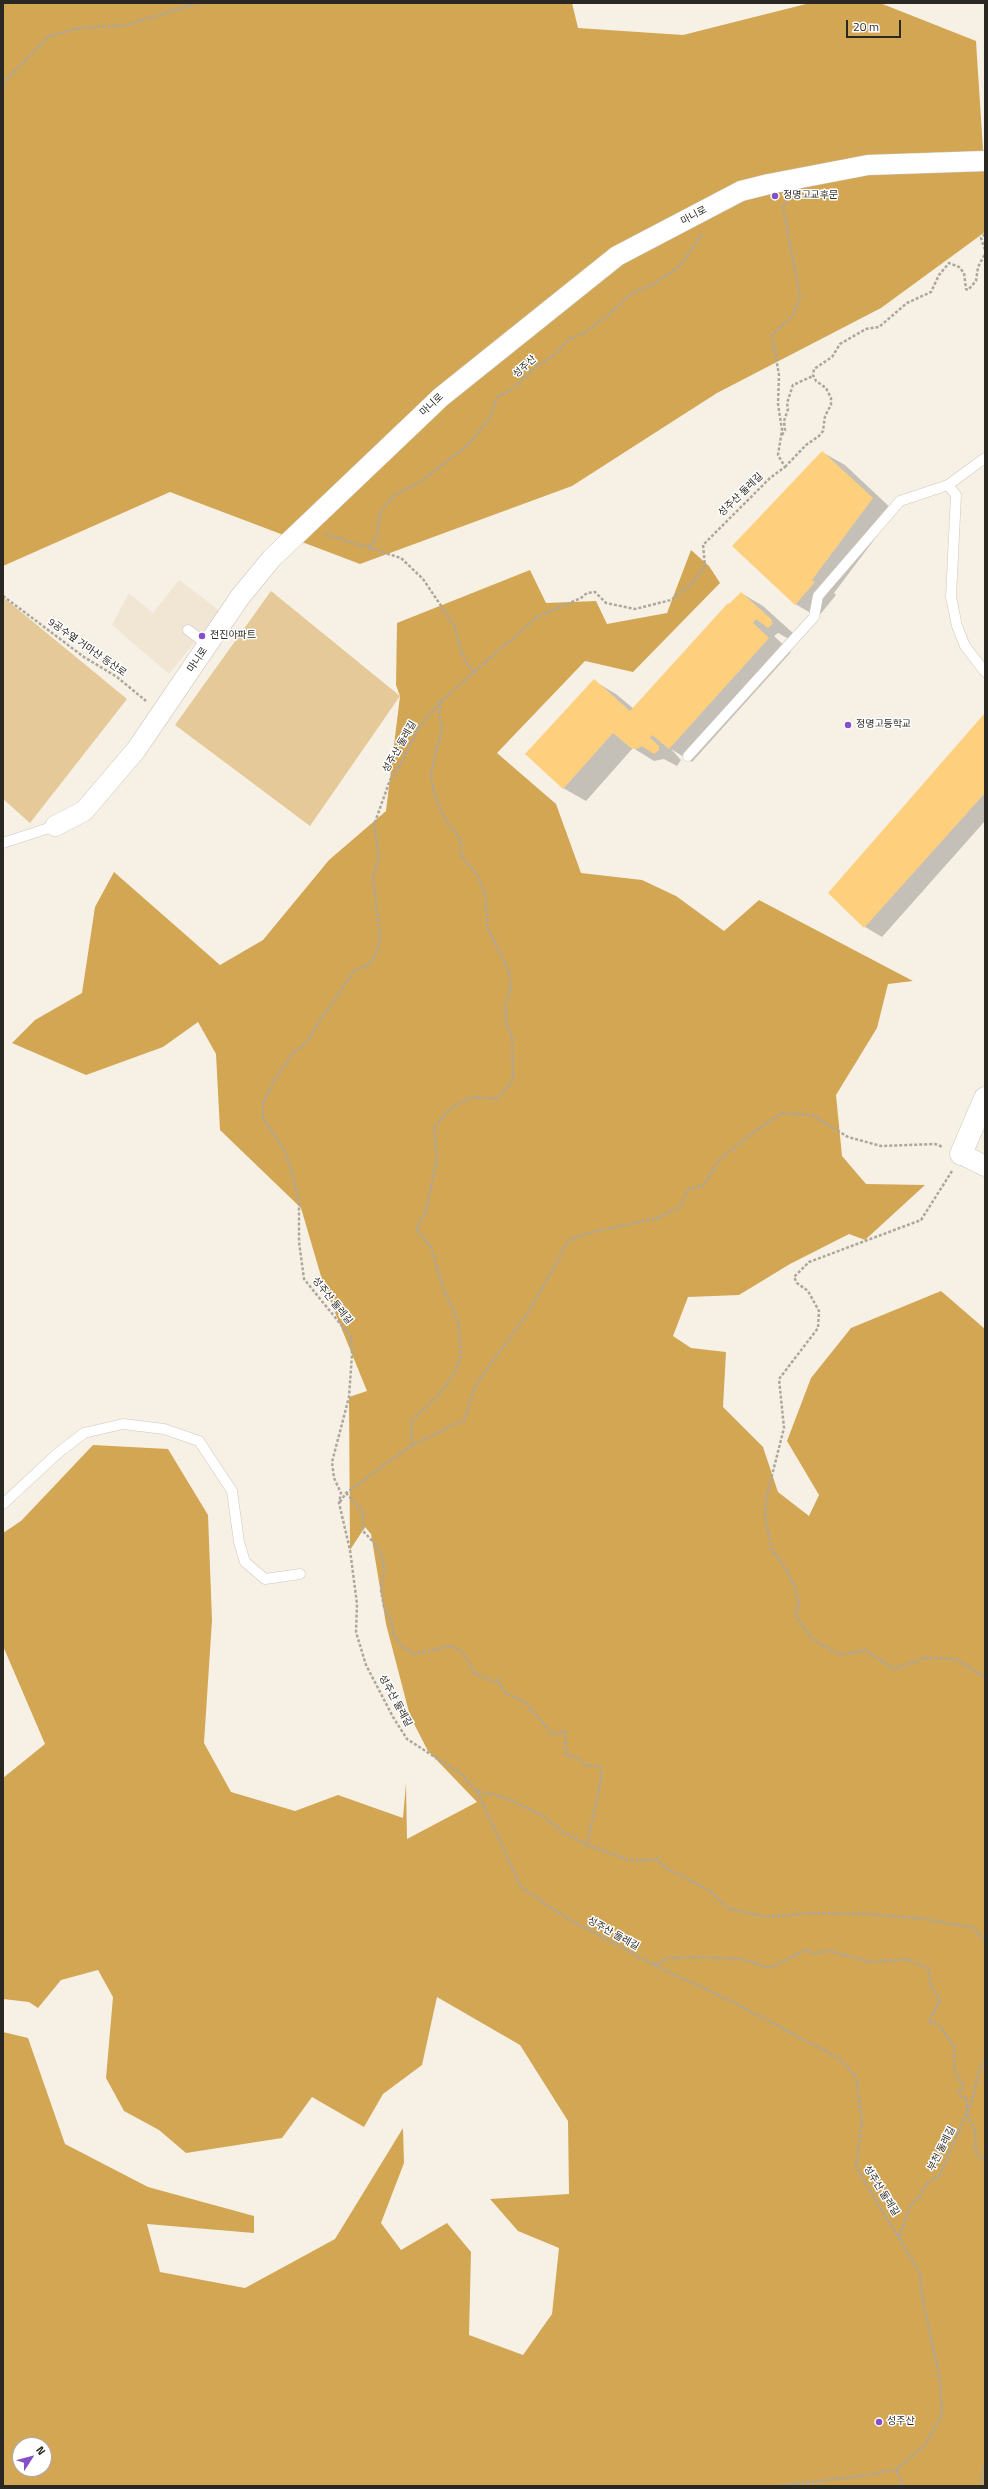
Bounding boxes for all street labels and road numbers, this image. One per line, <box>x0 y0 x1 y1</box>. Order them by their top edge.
street label: 마니로 <box>679 204 709 228</box>
street label: 성주산 <box>511 353 539 381</box>
street label: 마니로 <box>418 391 446 419</box>
street label: 성주산 둘레길 <box>716 471 766 519</box>
street label: 9공수옆 거마산 등산로 <box>46 616 128 680</box>
street label: 마니로 <box>185 645 211 675</box>
street label: 성주산 둘레길 <box>380 719 420 775</box>
street label: 성주산 둘레길 <box>309 1275 355 1327</box>
street label: 성주산 둘레길 <box>376 1673 414 1729</box>
street label: 성주산 둘레길 <box>585 1915 641 1953</box>
street label: 부천 둘레길 <box>926 2125 958 2173</box>
street label: 성주산 둘레길 <box>861 2163 901 2219</box>

